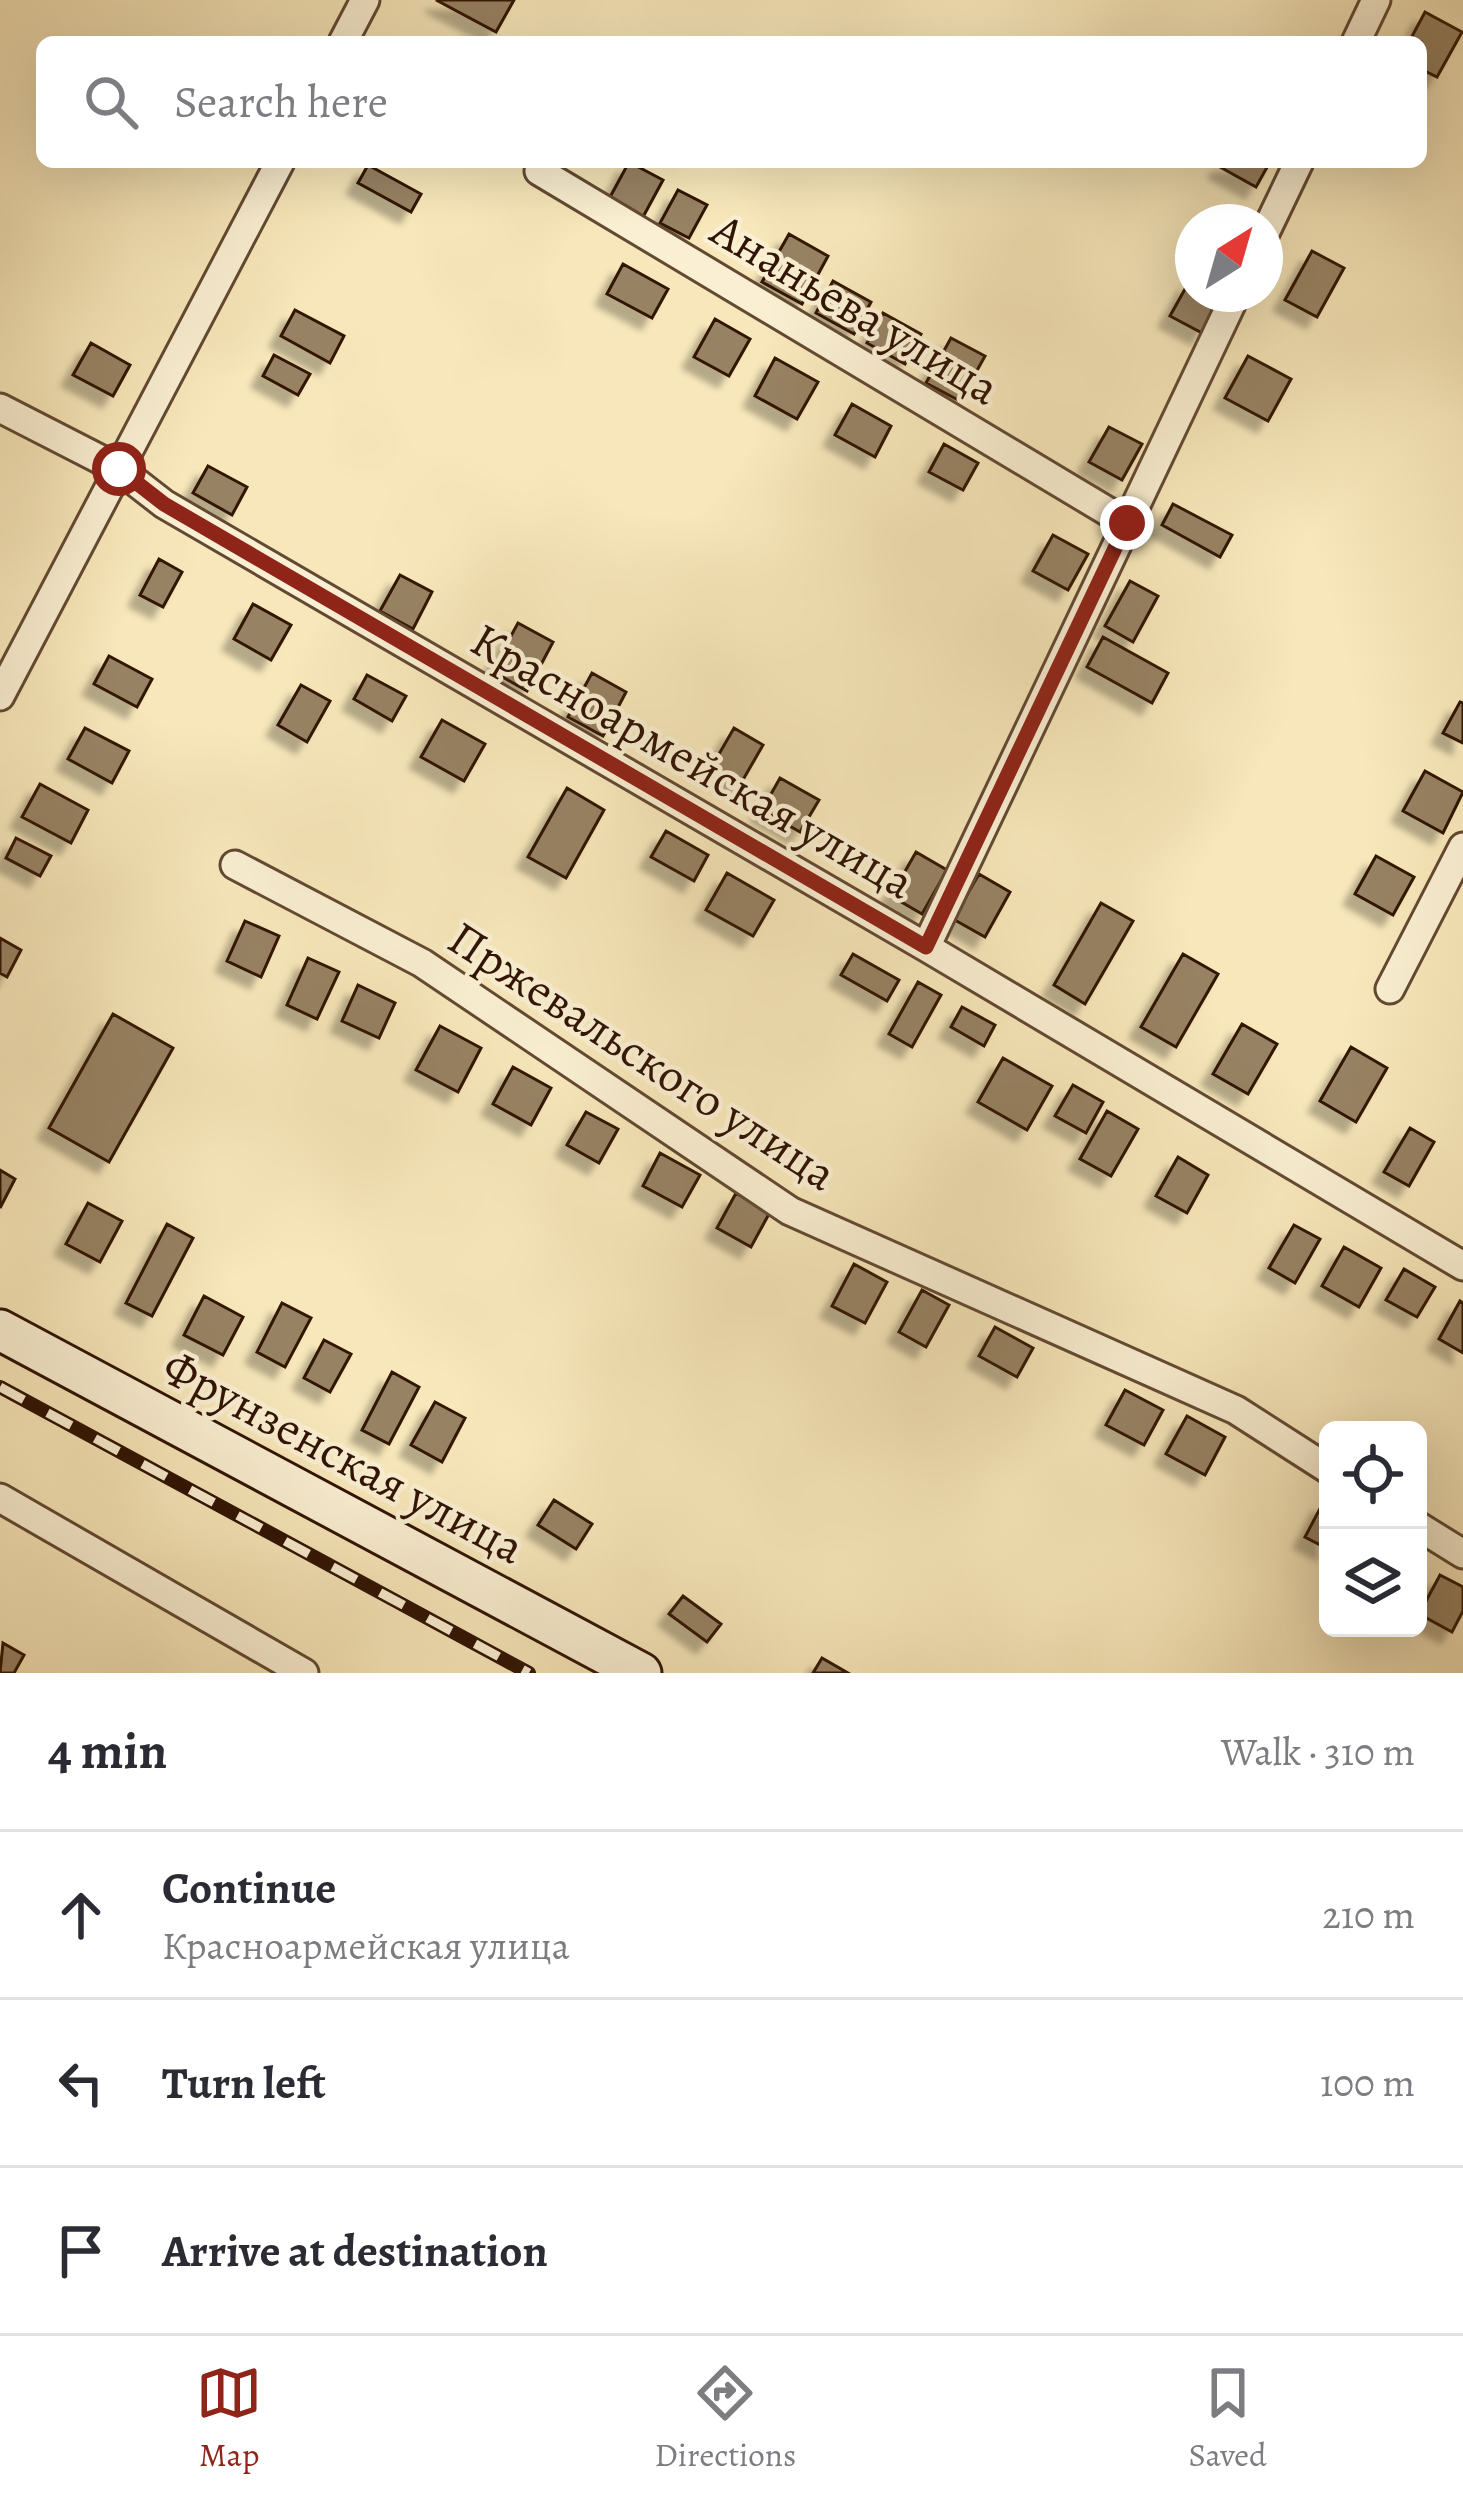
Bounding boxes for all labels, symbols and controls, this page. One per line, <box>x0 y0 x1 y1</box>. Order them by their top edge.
search box <box>36 36 1427 168</box>
icon: search <box>78 69 144 135</box>
text: Search here <box>174 71 388 133</box>
street label: Ананьева улица <box>698 196 1012 421</box>
north arrow <box>1175 204 1283 312</box>
route start <box>92 442 146 496</box>
route end <box>1100 496 1154 550</box>
street label: Красноармейская улица <box>459 607 926 915</box>
street label: Пржевальского улица <box>436 905 849 1206</box>
street label: Фрунзенская улица <box>151 1334 536 1580</box>
map controls <box>1319 1421 1427 1637</box>
button: locate <box>1319 1421 1427 1529</box>
button: layers <box>1319 1529 1427 1637</box>
text: 4 min <box>48 1716 167 1786</box>
text: Walk · 310 m <box>1221 1725 1415 1778</box>
text: Continue <box>162 1857 336 1919</box>
icon: ahead <box>48 1882 114 1948</box>
text: 210 m <box>1322 1888 1415 1941</box>
text: Красноармейская улица <box>162 1919 570 1972</box>
icon: left <box>48 2050 114 2116</box>
text: Turn left <box>162 2052 326 2114</box>
text: 100 m <box>1320 2056 1415 2109</box>
icon: arrive <box>48 2218 114 2284</box>
text: Arrive at destination <box>162 2220 548 2282</box>
tab: Map <box>196 2360 262 2477</box>
tab: Directions <box>655 2360 796 2477</box>
tab: Saved <box>1189 2360 1267 2477</box>

